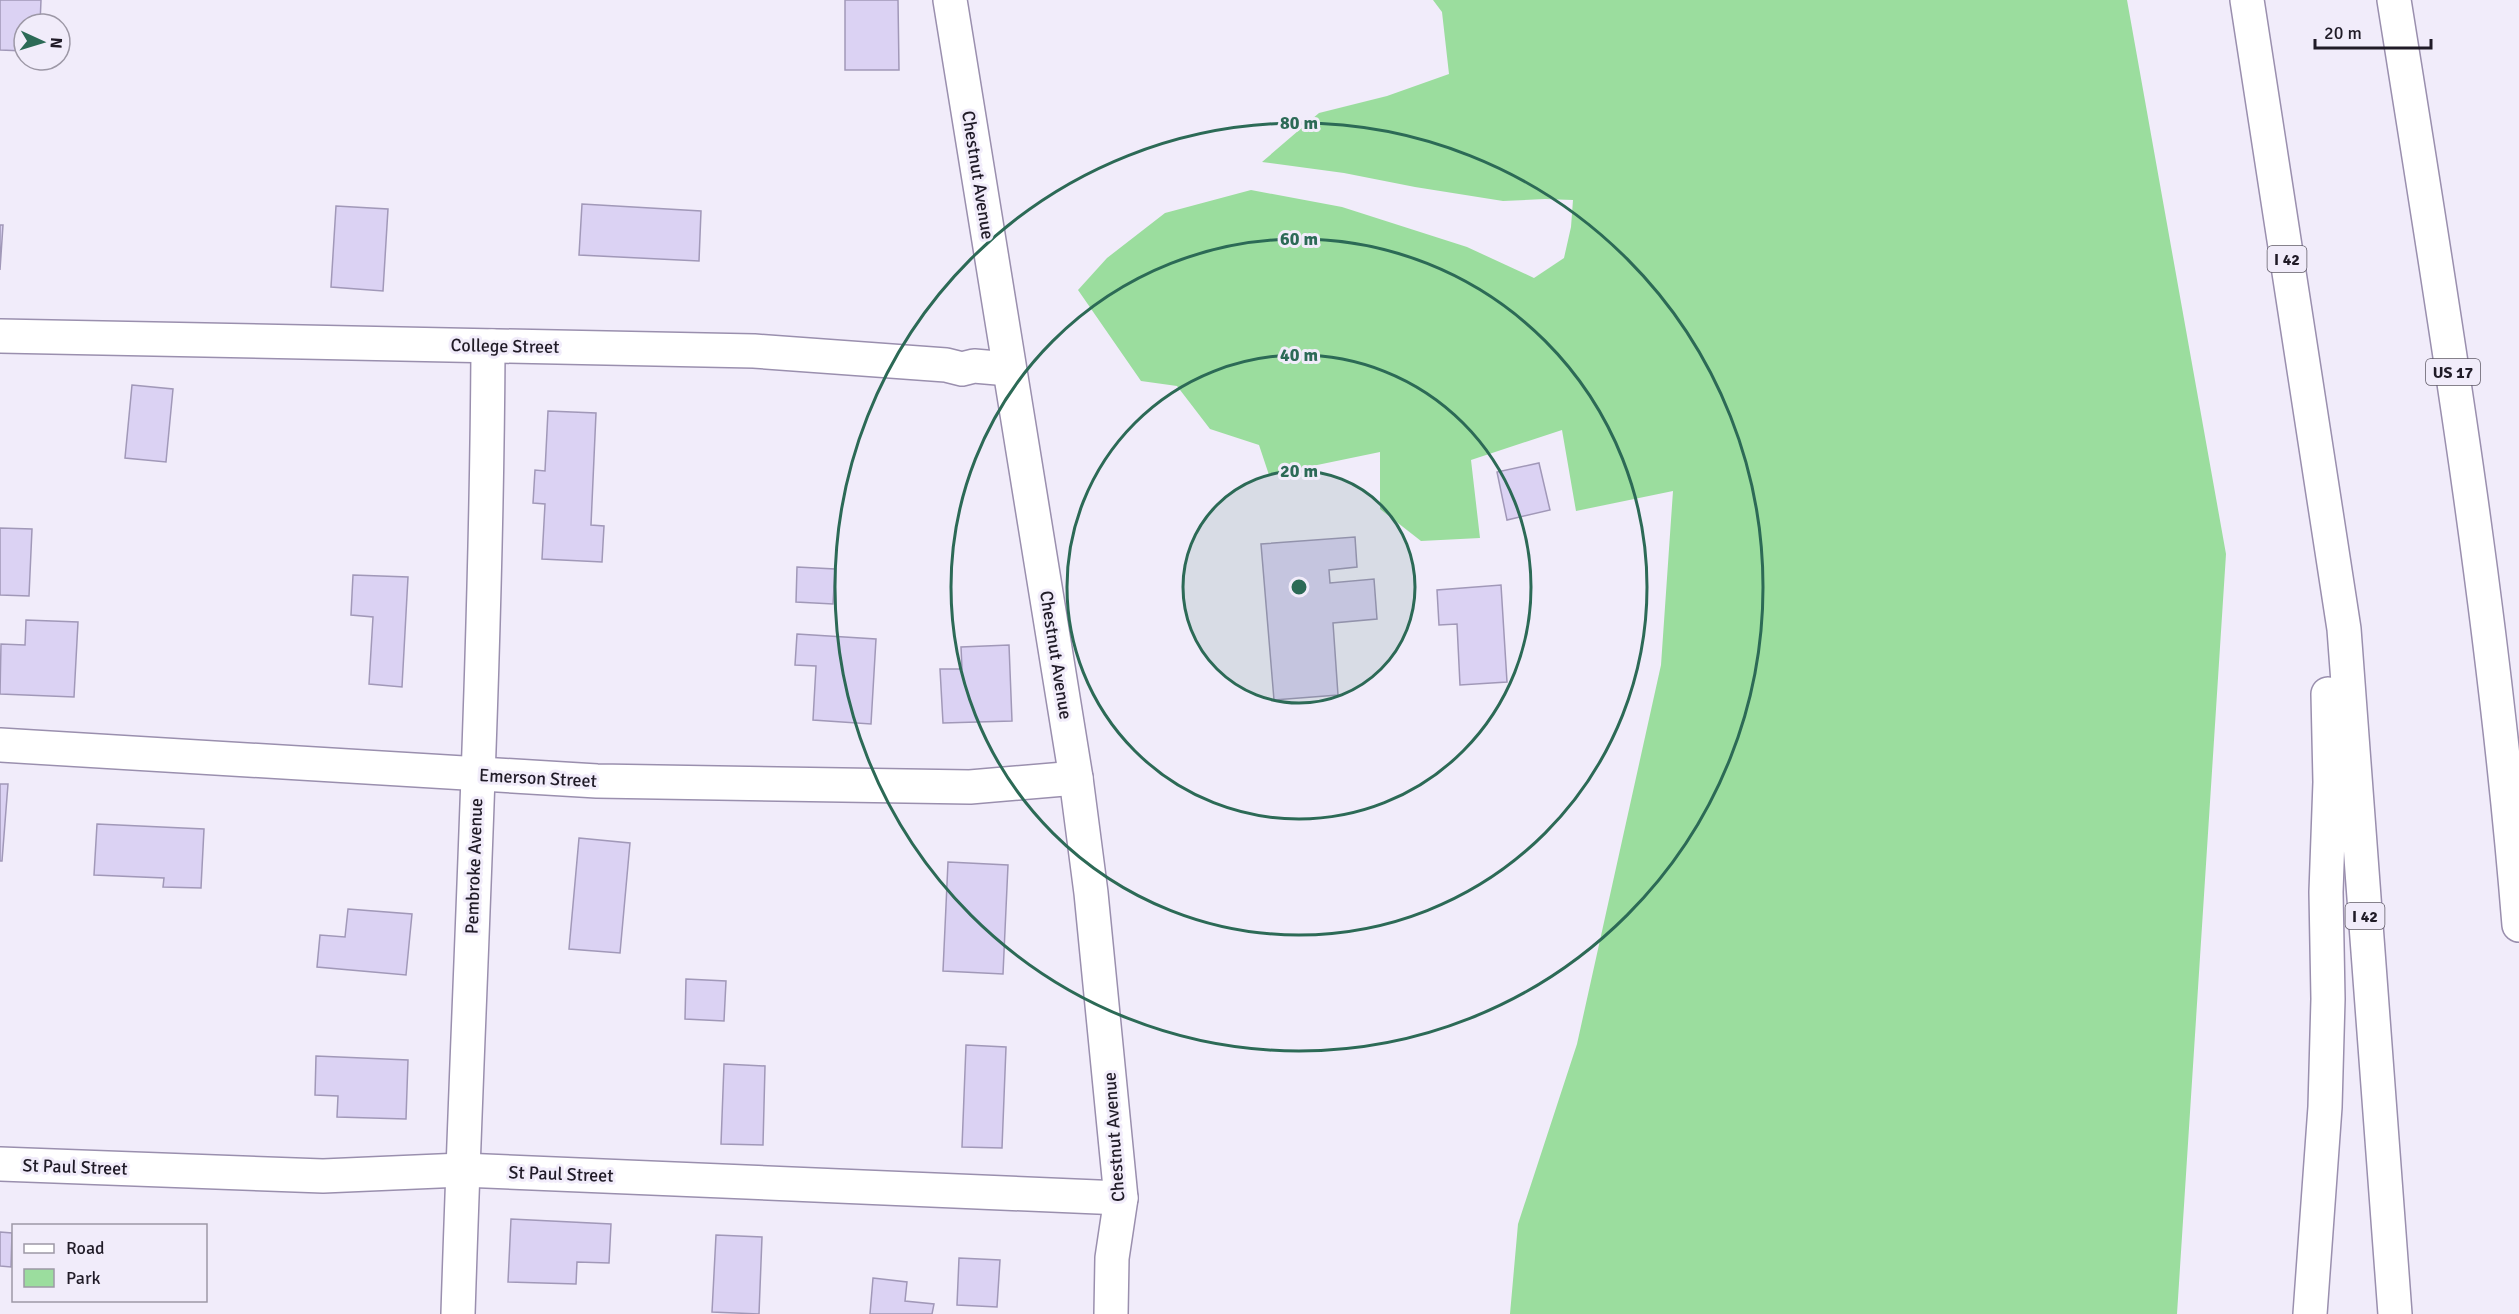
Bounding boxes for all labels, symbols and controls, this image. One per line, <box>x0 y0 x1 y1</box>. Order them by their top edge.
north arrow <box>12 12 72 72</box>
scale bar <box>2315 12 2430 50</box>
text: 20 m <box>2324 22 2362 44</box>
text: N <box>46 37 66 49</box>
street label: Chestnut Avenue <box>957 109 999 241</box>
text: 80 m <box>1280 112 1318 134</box>
text: 60 m <box>1280 228 1318 250</box>
road number: I 42 <box>2268 246 2306 272</box>
street label: College Street <box>450 334 560 358</box>
text: 40 m <box>1280 344 1318 366</box>
road number: US 17 <box>2426 359 2480 385</box>
text: 20 m <box>1280 460 1318 482</box>
centre of rings <box>1289 577 1309 597</box>
street label: Chestnut Avenue <box>1035 589 1077 721</box>
street label: Emerson Street <box>478 764 598 792</box>
street label: Pembroke Avenue <box>461 798 487 934</box>
road number: I 42 <box>2346 903 2384 929</box>
street label: Chestnut Avenue <box>1098 1071 1130 1203</box>
street label: St Paul Street <box>22 1154 128 1180</box>
street label: St Paul Street <box>508 1161 614 1187</box>
legend <box>12 1224 207 1302</box>
text: Road <box>66 1237 105 1259</box>
text: Park <box>66 1267 101 1289</box>

